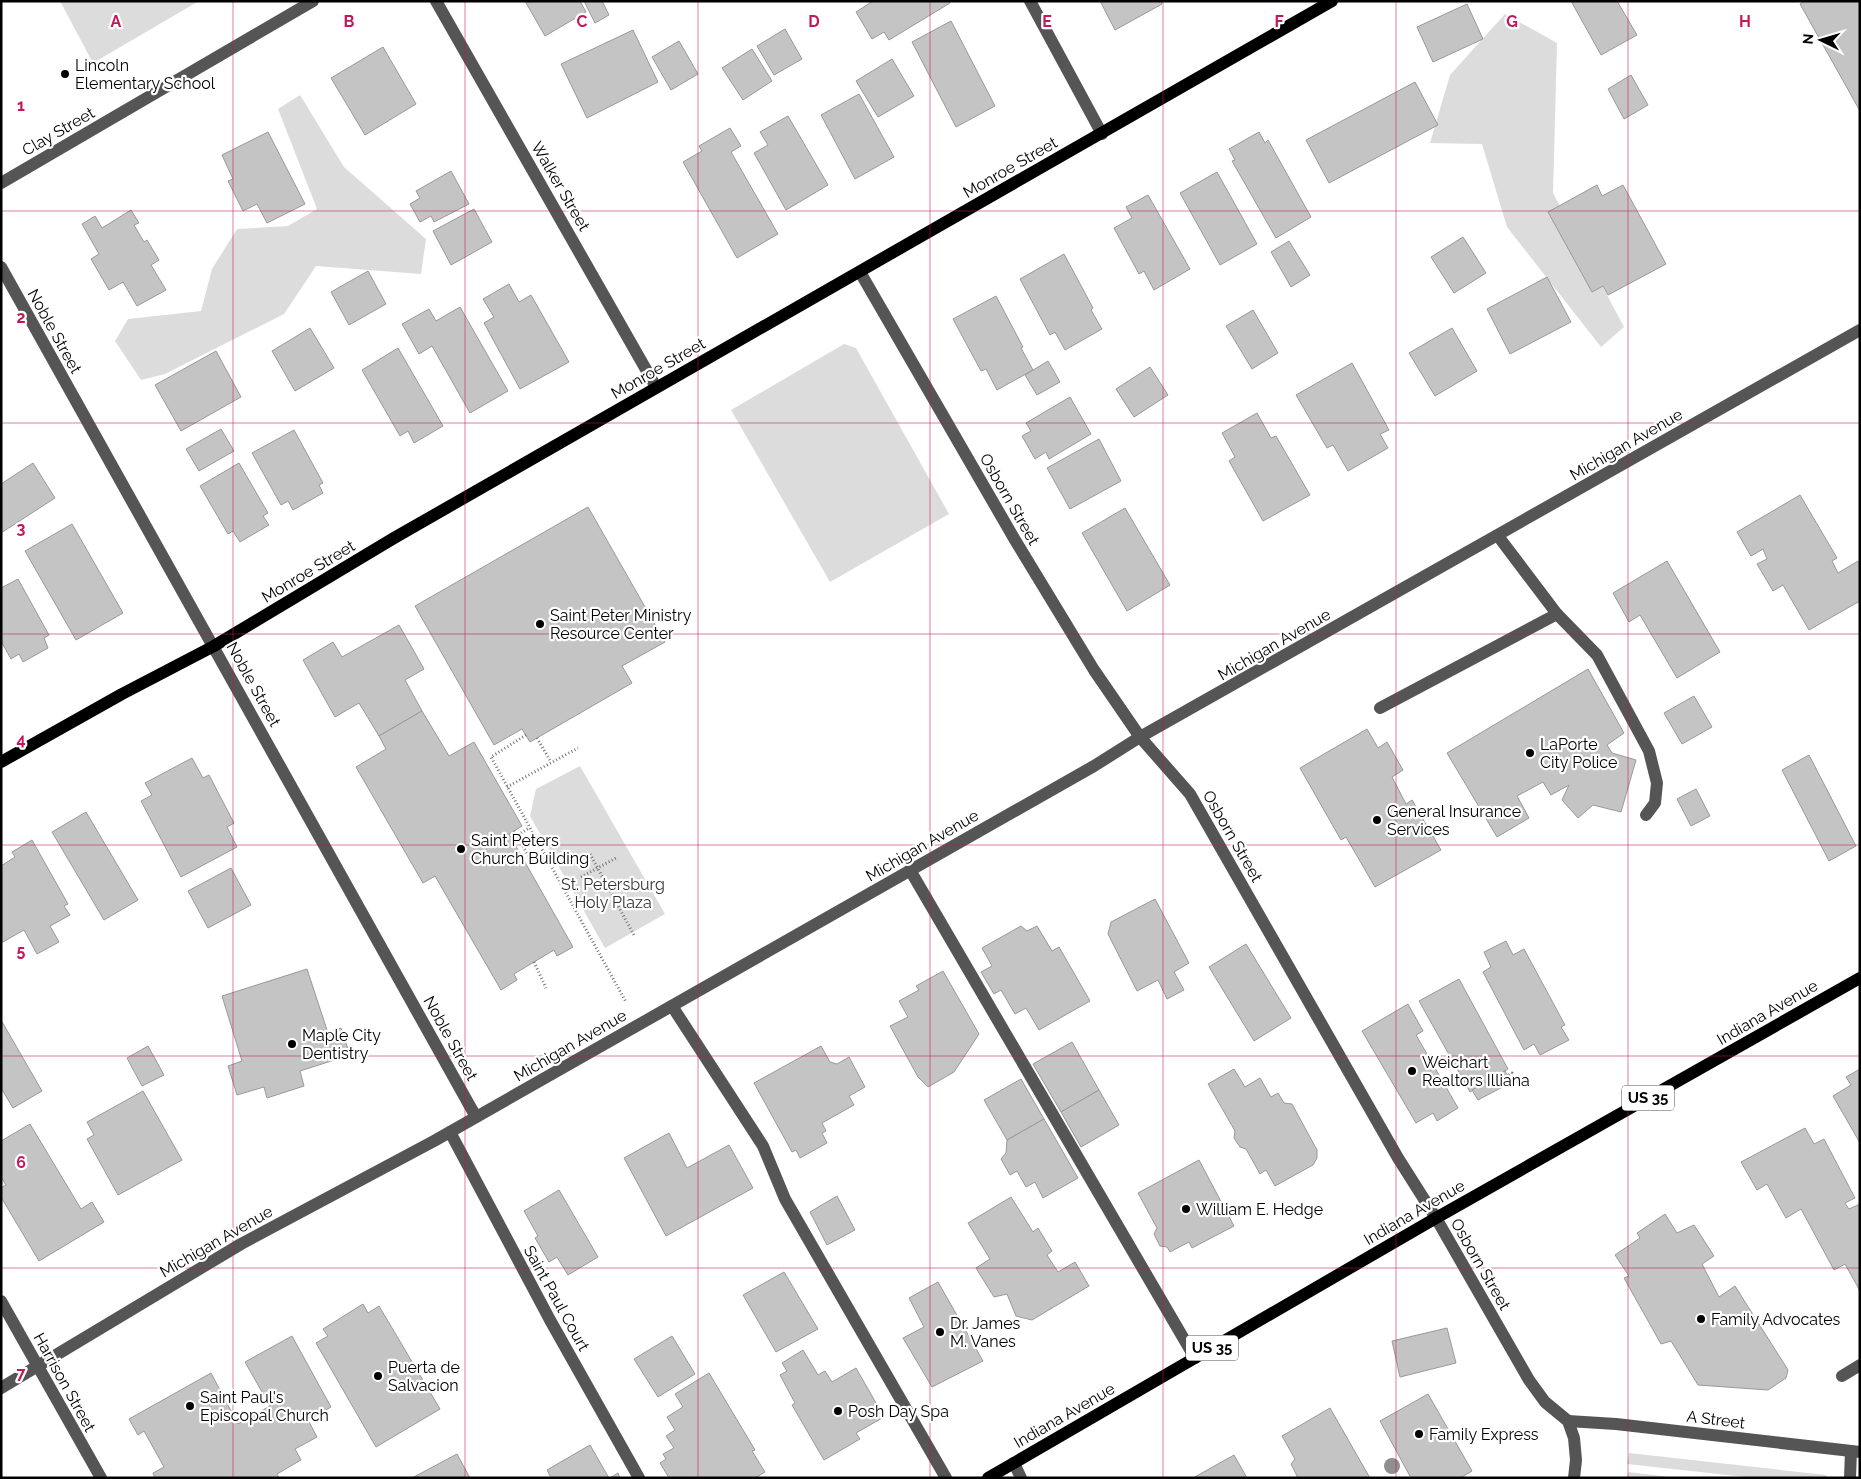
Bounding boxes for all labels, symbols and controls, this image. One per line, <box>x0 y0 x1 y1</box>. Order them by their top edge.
text: A <box>111 12 122 31</box>
text: B <box>344 12 355 31</box>
text: C <box>577 12 588 31</box>
text: D <box>808 12 820 31</box>
text: E <box>1042 12 1052 31</box>
text: F <box>1274 12 1284 31</box>
text: G <box>1506 12 1518 31</box>
text: H <box>1739 12 1751 31</box>
north arrow <box>1796 15 1846 65</box>
text: N <box>1800 33 1816 45</box>
place label: Lincoln Elementary School <box>75 56 216 93</box>
marker: Lincoln Elementary School <box>59 68 71 80</box>
text: 1 <box>17 96 25 115</box>
street label: Clay Street <box>19 103 98 160</box>
street label: Monroe Street <box>960 133 1061 202</box>
street label: Walker Street <box>527 138 594 235</box>
street label: Noble Street <box>24 286 86 377</box>
text: 2 <box>16 308 26 327</box>
street label: Monroe Street <box>608 334 709 403</box>
street label: Michigan Avenue <box>1567 405 1686 484</box>
street label: Osborn Street <box>976 450 1044 549</box>
text: 3 <box>17 519 26 538</box>
street label: Monroe Street <box>258 536 359 607</box>
street label: Michigan Avenue <box>1215 605 1334 684</box>
place label: Saint Peter Ministry Resource Center <box>550 606 692 643</box>
marker: Saint Peter Ministry Resource Center <box>534 618 546 630</box>
street label: Noble Street <box>223 639 285 730</box>
text: 4 <box>16 730 26 749</box>
place label: LaPorte City Police <box>1540 735 1617 772</box>
marker: LaPorte City Police <box>1524 747 1536 759</box>
street label: Osborn Street <box>1199 787 1267 886</box>
place label: General Insurance Services <box>1387 802 1521 839</box>
street label: Michigan Avenue <box>863 806 982 885</box>
marker: General Insurance Services <box>1371 814 1383 826</box>
place label: Saint Peters Church Building <box>471 831 589 868</box>
marker: Saint Peters Church Building <box>455 843 467 855</box>
park label: St. Petersburg Holy Plaza <box>561 875 665 912</box>
text: 5 <box>17 941 26 960</box>
street label: Indiana Avenue <box>1713 976 1821 1049</box>
street label: Noble Street <box>420 993 482 1084</box>
street label: Michigan Avenue <box>511 1006 630 1085</box>
place label: Maple City Dentistry <box>302 1026 381 1063</box>
marker: Maple City Dentistry <box>286 1038 298 1050</box>
place label: Weichart Realtors Illiana <box>1422 1053 1530 1090</box>
marker: Weichart Realtors Illiana <box>1406 1065 1418 1077</box>
road number: US 35 <box>1622 1086 1674 1110</box>
text: 6 <box>16 1153 26 1172</box>
street label: Indiana Avenue <box>1360 1176 1468 1249</box>
place label: William E. Hedge <box>1196 1200 1323 1219</box>
street label: Michigan Avenue <box>157 1202 276 1281</box>
marker: William E. Hedge <box>1180 1203 1192 1215</box>
street label: Osborn Street <box>1447 1215 1515 1314</box>
street label: Saint Paul Court <box>520 1242 594 1355</box>
place label: Family Advocates <box>1711 1310 1841 1329</box>
marker: Family Advocates <box>1695 1313 1707 1325</box>
place label: Dr. James M. Vanes <box>950 1314 1021 1351</box>
marker: Dr. James M. Vanes <box>934 1326 946 1338</box>
street label: Harrison Street <box>30 1329 100 1436</box>
road number: US 35 <box>1186 1336 1238 1360</box>
place label: Puerta de Salvacion <box>388 1358 460 1395</box>
text: 7 <box>17 1364 26 1383</box>
marker: Puerta de Salvacion <box>372 1370 384 1382</box>
street label: Indiana Avenue <box>1010 1379 1118 1452</box>
place label: Saint Paul's Episcopal Church <box>200 1388 329 1425</box>
marker: Saint Paul's Episcopal Church <box>184 1400 196 1412</box>
place label: Posh Day Spa <box>848 1402 949 1421</box>
marker: Posh Day Spa <box>832 1405 844 1417</box>
street label: A Street <box>1686 1406 1747 1433</box>
place label: Family Express <box>1429 1425 1539 1444</box>
marker: Family Express <box>1413 1428 1425 1440</box>

